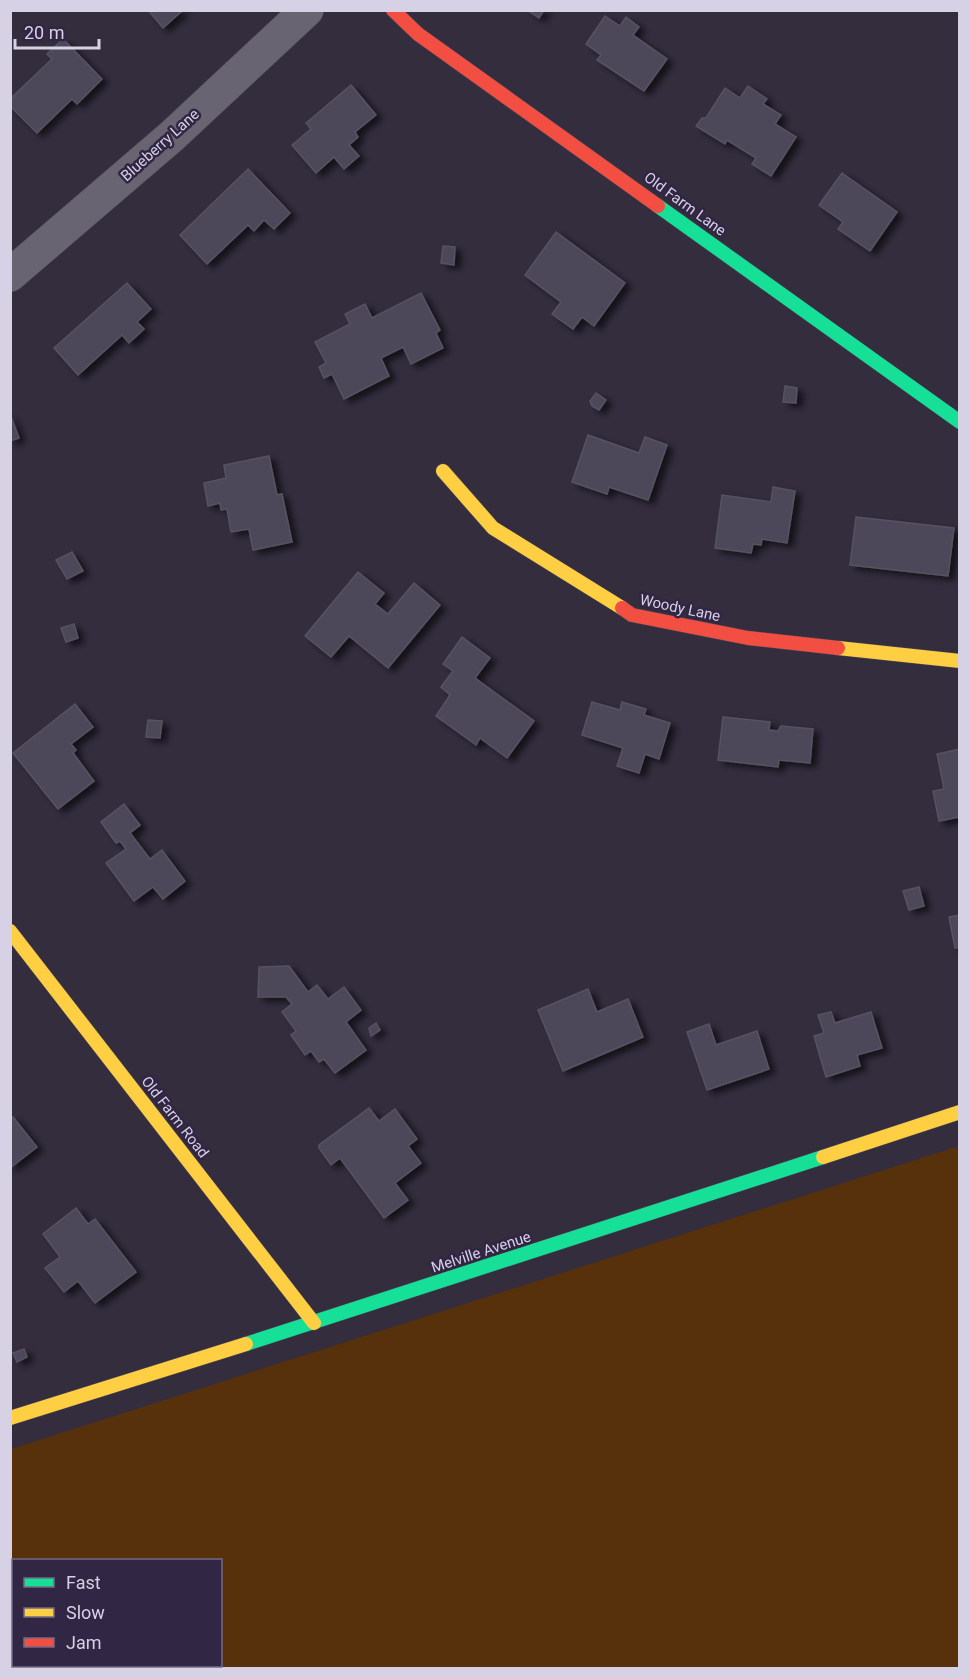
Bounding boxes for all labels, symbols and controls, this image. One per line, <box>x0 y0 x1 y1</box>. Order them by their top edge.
scale bar <box>15 12 99 50</box>
text: 20 m <box>24 22 64 43</box>
street label: Blueberry Lane <box>117 105 203 185</box>
street label: Old Farm Lane <box>641 168 729 240</box>
street label: Woody Lane <box>638 591 722 625</box>
street label: Old Farm Road <box>138 1073 212 1161</box>
street label: Melville Avenue <box>429 1227 533 1277</box>
legend <box>12 1559 222 1667</box>
text: Fast <box>66 1572 101 1593</box>
text: Slow <box>66 1602 105 1623</box>
text: Jam <box>66 1632 102 1653</box>

